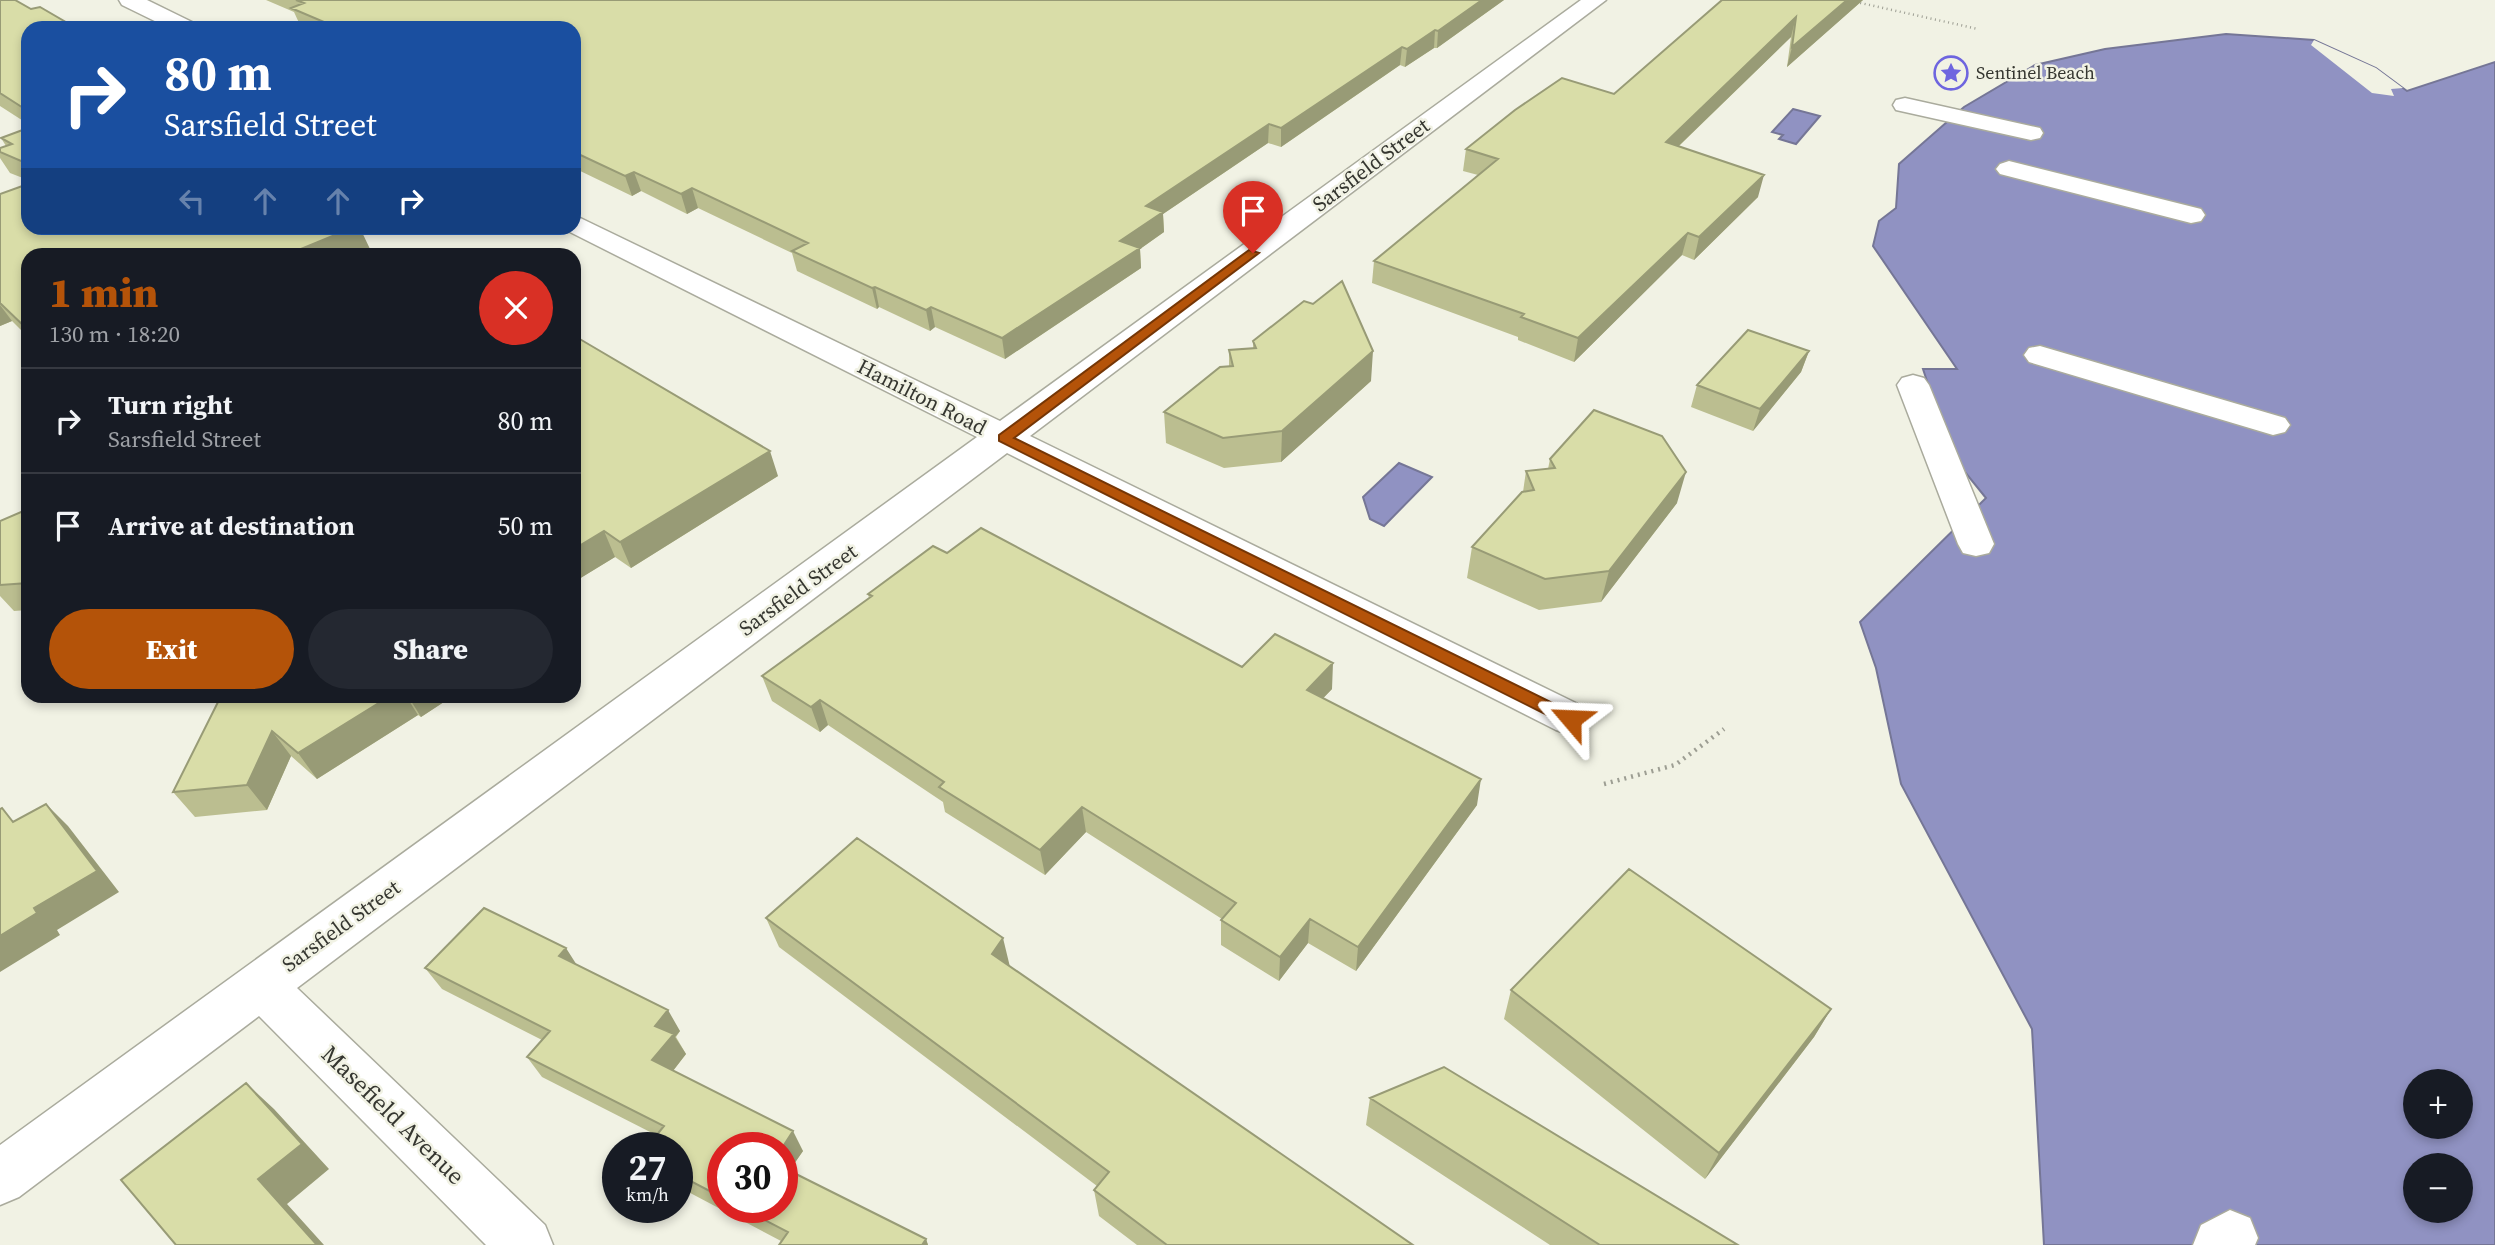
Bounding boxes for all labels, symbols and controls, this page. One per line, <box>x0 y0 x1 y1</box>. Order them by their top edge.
text: 80 m <box>164 39 272 106</box>
icon: right <box>49 49 140 140</box>
place icon: Sentinel Beach <box>1932 54 1970 92</box>
place label: Sentinel Beach <box>1976 60 2095 85</box>
text: Sarsfield Street <box>164 103 377 147</box>
street label: Sarsfield Street <box>1306 111 1435 218</box>
pin <box>1223 181 1283 253</box>
icon: left <box>173 182 211 220</box>
icon: ahead <box>246 182 284 220</box>
icon: ahead <box>319 182 357 220</box>
icon: right <box>392 182 430 220</box>
icon: arrive <box>1234 192 1272 230</box>
text: 1 min <box>49 263 159 321</box>
button: close <box>479 271 553 345</box>
text: 130 m · 18:20 <box>49 318 180 350</box>
street label: Hamilton Road <box>853 351 992 442</box>
text: Turn right <box>108 387 232 423</box>
icon: right <box>49 402 87 440</box>
text: 80 m <box>498 403 553 439</box>
text: Sarsfield Street <box>108 423 261 455</box>
icon: arrive <box>49 507 87 545</box>
text: Arrive at destination <box>108 508 355 544</box>
text: 50 m <box>498 508 553 544</box>
street label: Sarsfield Street <box>733 537 863 642</box>
button: Exit <box>49 609 294 689</box>
button: Share <box>308 609 553 689</box>
position arrow <box>1534 682 1608 756</box>
street label: Sarsfield Street <box>276 873 406 978</box>
street label: Masefield Avenue <box>314 1038 472 1192</box>
map controls <box>2403 1069 2473 1223</box>
button: + <box>2403 1069 2473 1139</box>
speed limit sign: 30 <box>707 1132 798 1223</box>
text: 27 <box>629 1144 666 1192</box>
button: − <box>2403 1153 2473 1223</box>
text: km/h <box>626 1182 669 1207</box>

